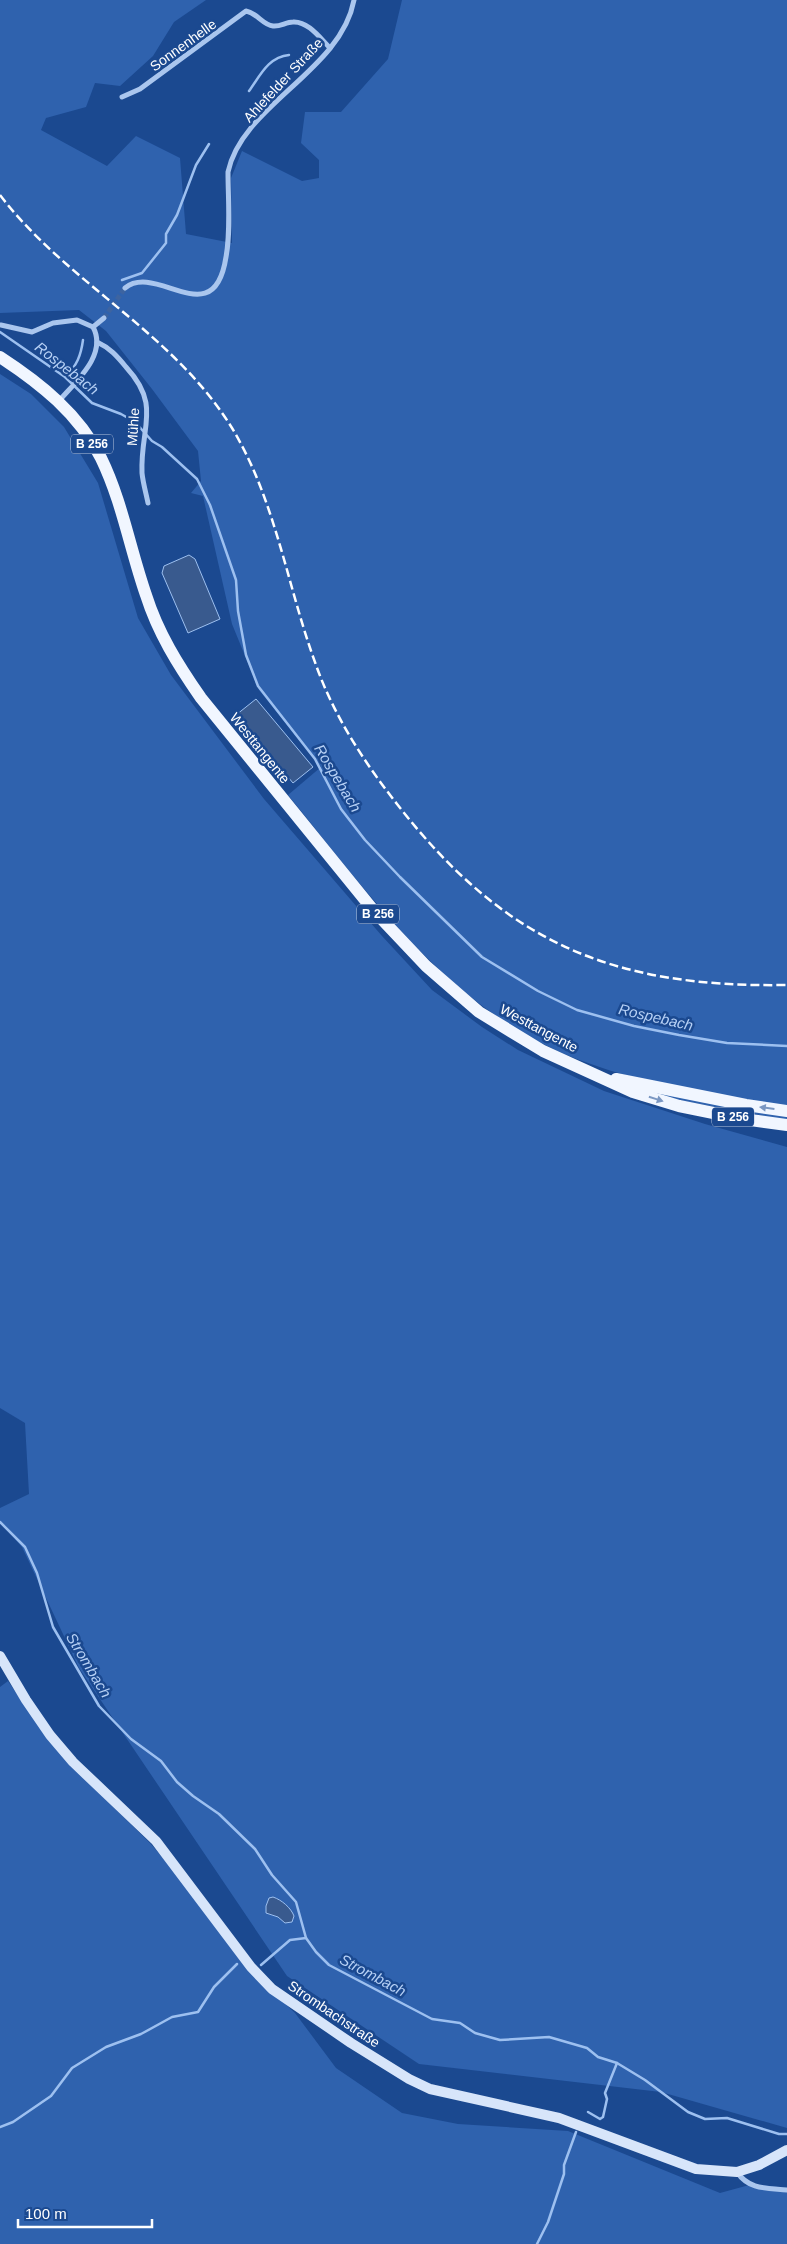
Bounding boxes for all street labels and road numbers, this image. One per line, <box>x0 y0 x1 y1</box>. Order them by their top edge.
street label: Sonnenhelle <box>147 16 219 74</box>
street label: Ahlefelder Straße <box>240 35 326 125</box>
street label: Mühle <box>124 407 142 447</box>
road number: B 256 <box>71 434 113 454</box>
street label: Westtangente <box>227 709 293 787</box>
road number: B 256 <box>357 904 399 924</box>
street label: Westtangente <box>497 1001 581 1055</box>
road number: B 256 <box>712 1108 754 1126</box>
street label: Strombachstraße <box>285 1977 383 2051</box>

